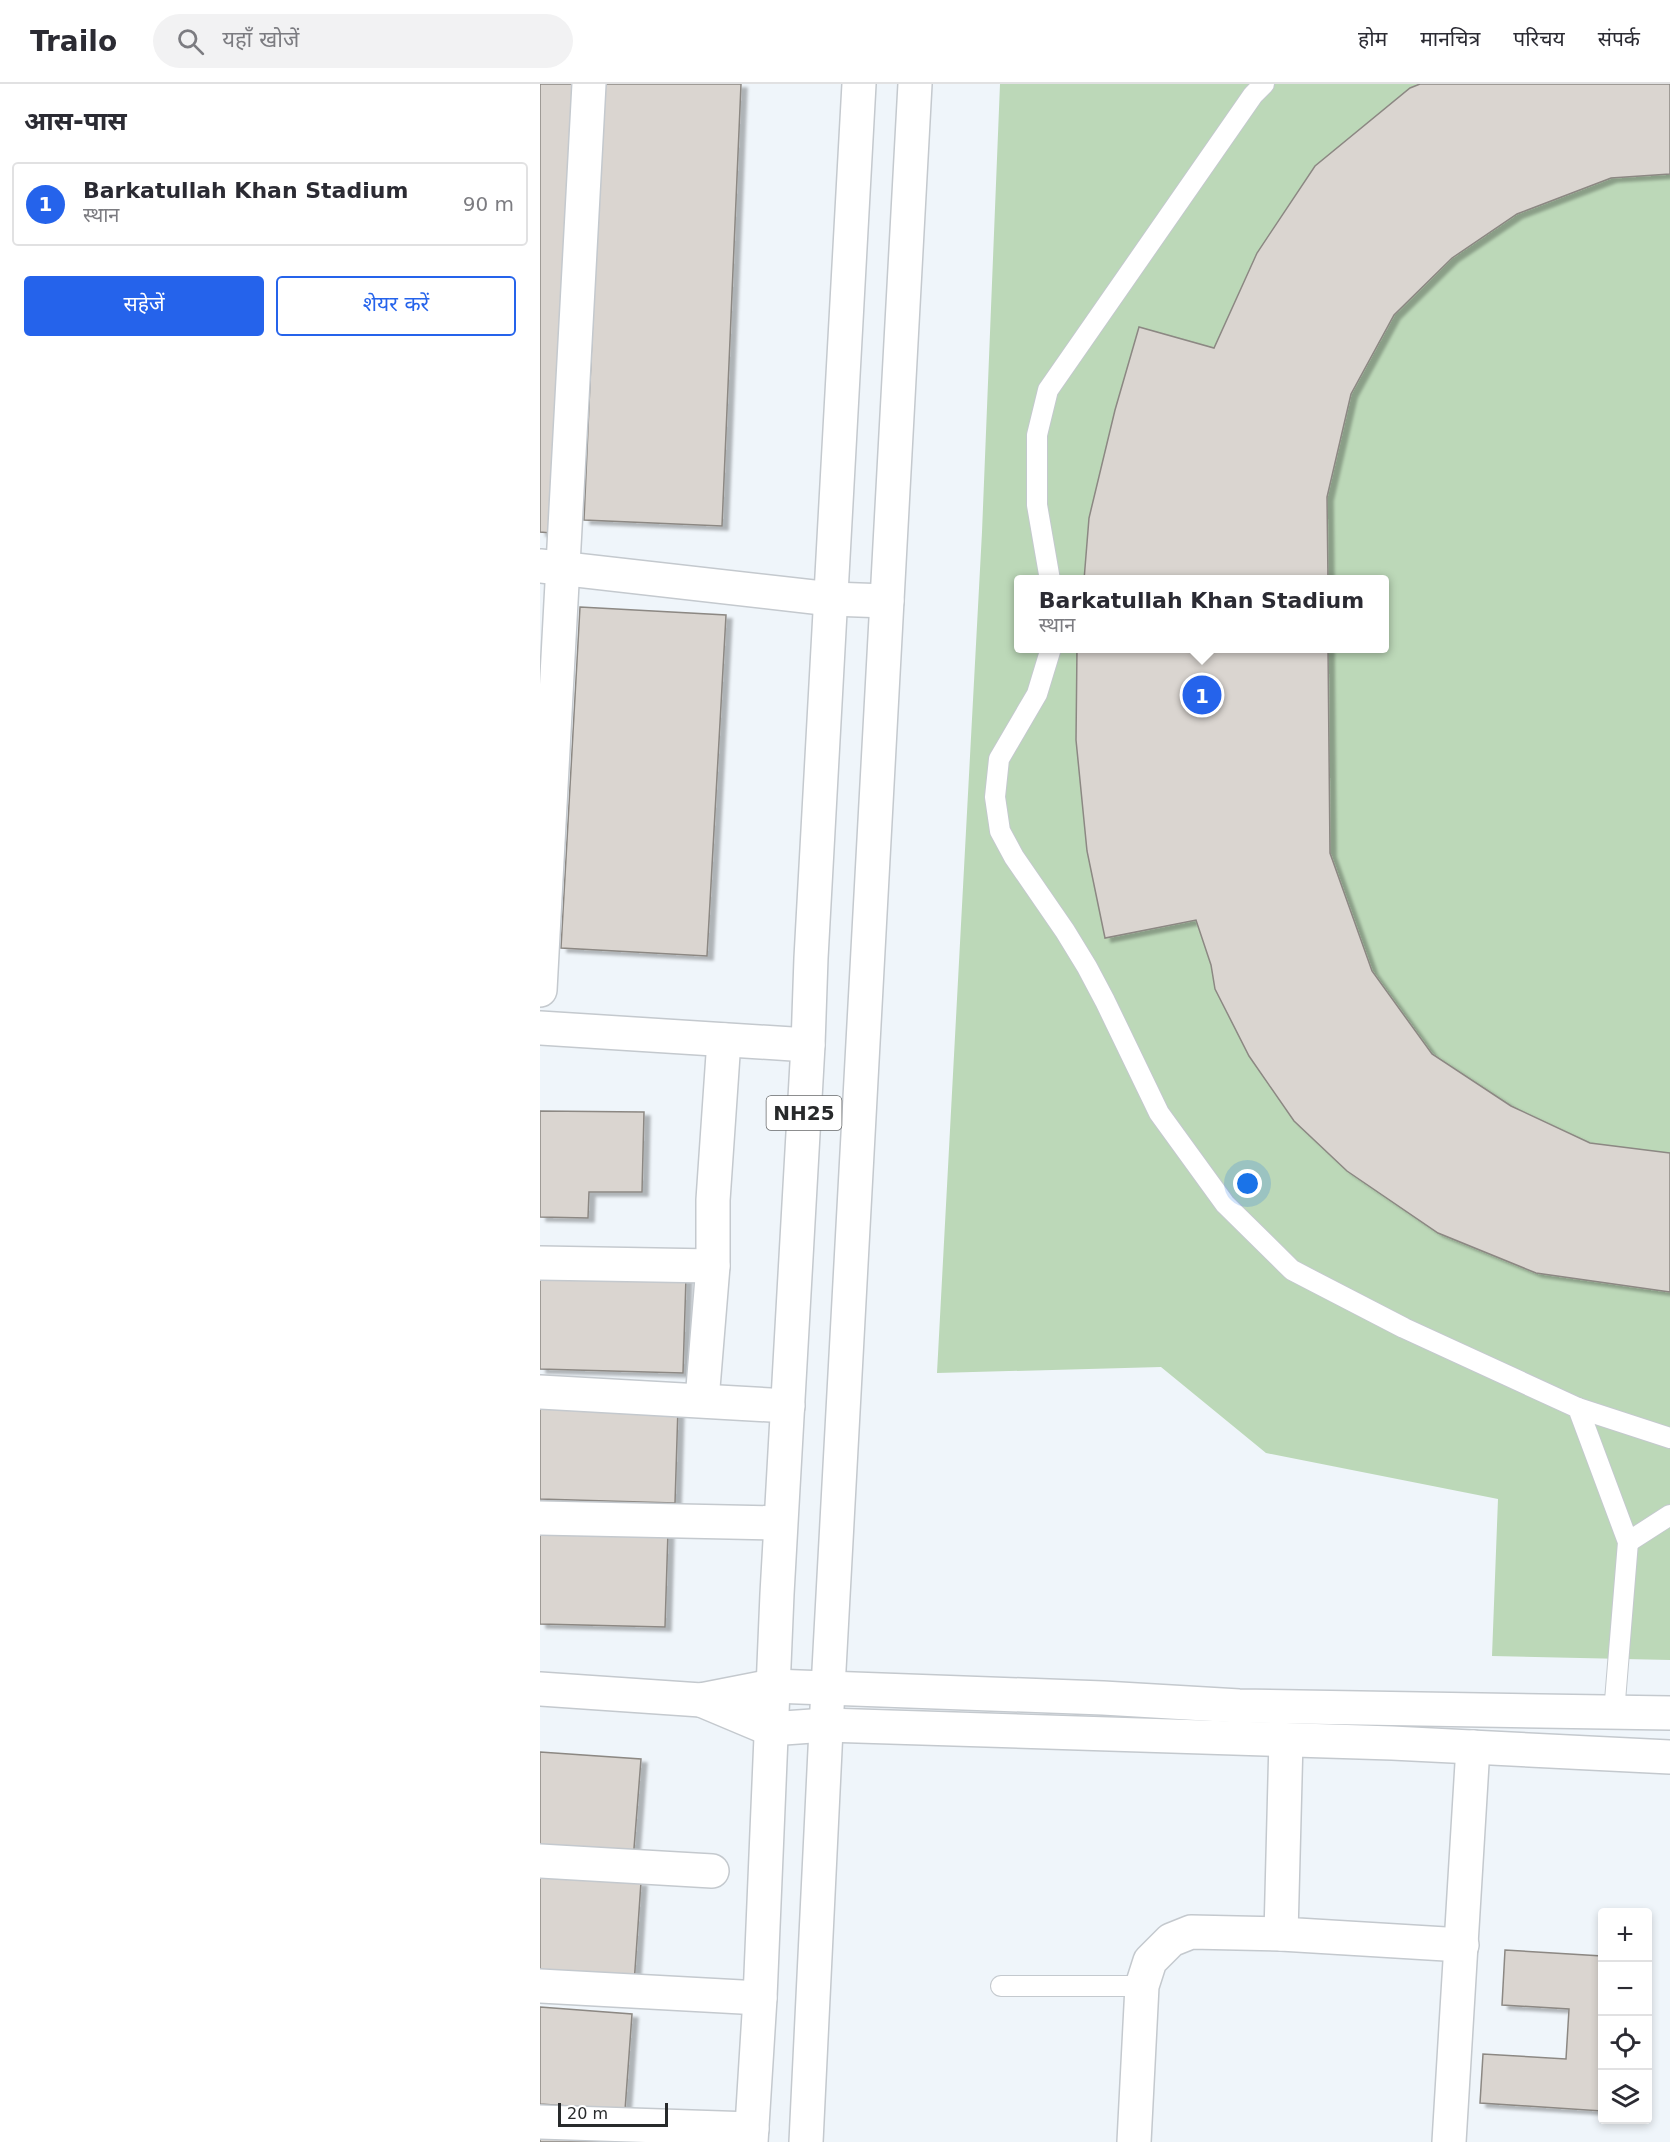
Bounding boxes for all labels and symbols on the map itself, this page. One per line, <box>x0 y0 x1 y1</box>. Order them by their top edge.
pin: 1 <box>1182 672 1222 718</box>
road number: NH25 <box>766 1096 842 1130</box>
your location <box>1233 1169 1262 1198</box>
scale bar <box>558 2100 668 2128</box>

